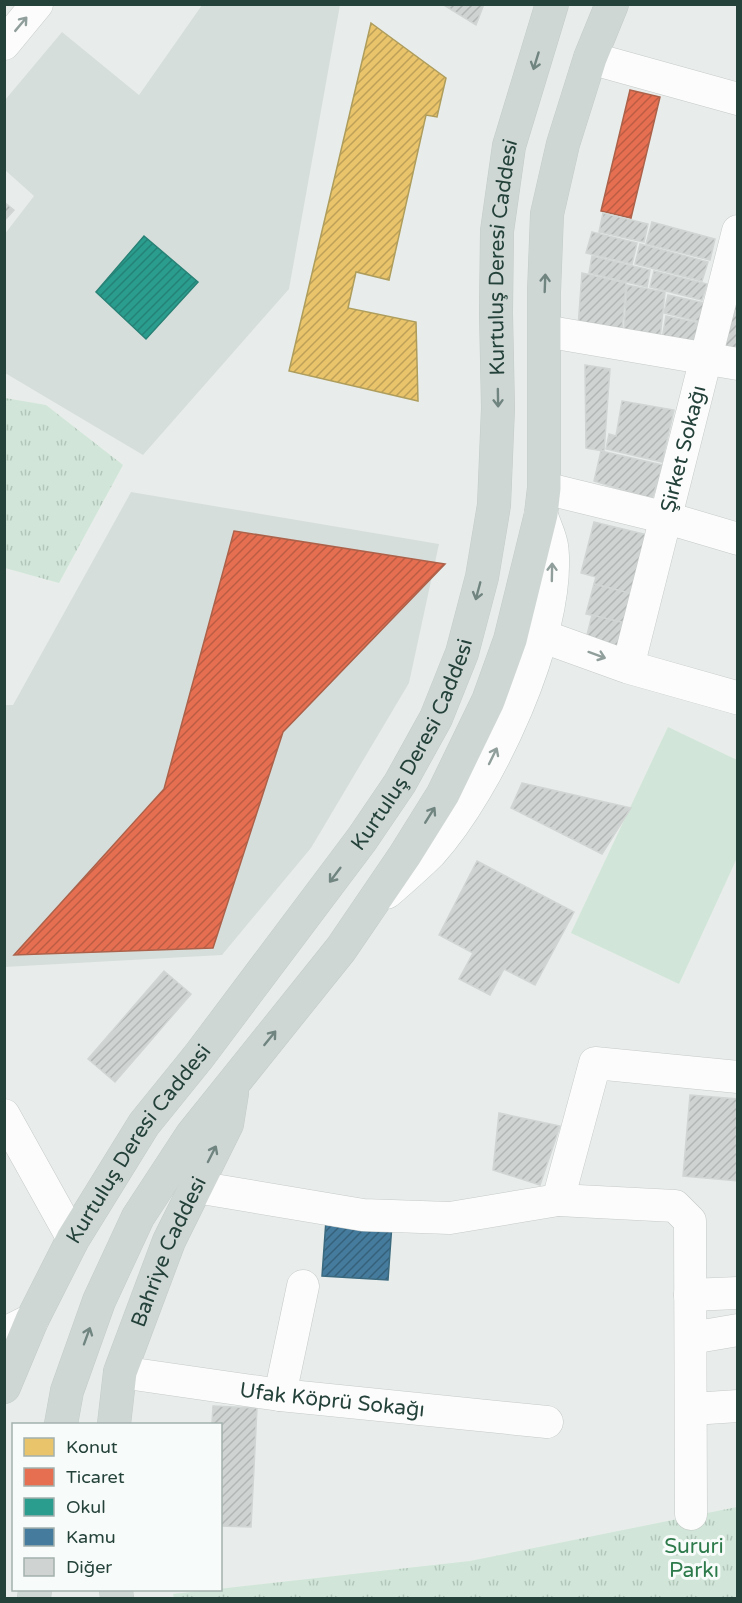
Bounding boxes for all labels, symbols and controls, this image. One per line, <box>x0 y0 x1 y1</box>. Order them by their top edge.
one-way arrow <box>14 17 28 32</box>
one-way arrow <box>530 51 541 70</box>
street label: Kurtuluş Deresi Caddesi <box>483 136 523 376</box>
one-way arrow <box>539 273 550 293</box>
street label: Şirket Sokağı <box>655 383 711 515</box>
one-way arrow <box>492 387 503 407</box>
one-way arrow <box>546 562 557 582</box>
one-way arrow <box>472 581 484 600</box>
street label: Kurtuluş Deresi Caddesi <box>345 636 478 855</box>
one-way arrow <box>587 651 606 662</box>
one-way arrow <box>487 748 499 766</box>
one-way arrow <box>425 807 437 824</box>
one-way arrow <box>329 867 342 883</box>
one-way arrow <box>264 1031 277 1047</box>
street label: Kurtuluş Deresi Caddesi <box>61 1039 216 1248</box>
one-way arrow <box>207 1146 218 1164</box>
street label: Bahriye Caddesi <box>125 1172 211 1330</box>
one-way arrow <box>82 1327 93 1346</box>
street label: Ufak Köprü Sokağı <box>238 1377 426 1422</box>
legend <box>12 1423 222 1591</box>
text: Konut <box>66 1436 118 1458</box>
text: Ticaret <box>66 1466 125 1488</box>
text: Okul <box>66 1496 106 1518</box>
text: Kamu <box>66 1526 116 1548</box>
park label: Sururi Parkı <box>664 1534 724 1583</box>
text: Diğer <box>66 1556 112 1578</box>

